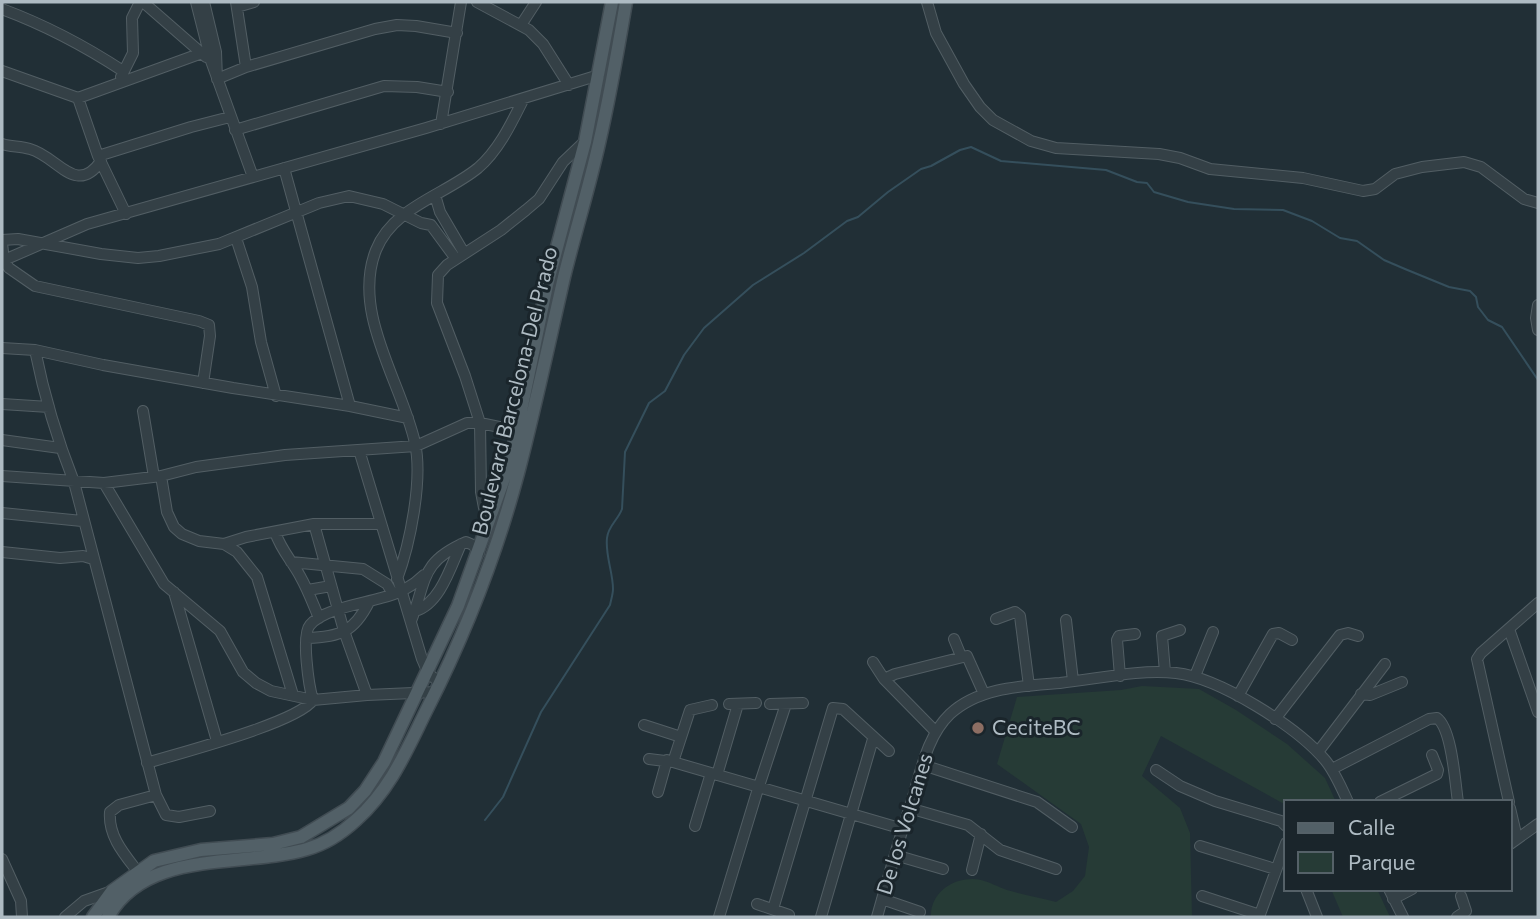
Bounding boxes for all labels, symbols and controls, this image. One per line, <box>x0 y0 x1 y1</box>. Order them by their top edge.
street label: Boulevard Barcelona-Del Prado <box>466 244 562 537</box>
place label: CeciteBC <box>992 714 1081 739</box>
marker: CeciteBC <box>970 720 986 736</box>
street label: De los Volcanes <box>870 750 937 897</box>
legend <box>1284 800 1512 891</box>
text: Calle <box>1348 814 1395 839</box>
text: Parque <box>1348 849 1415 874</box>

